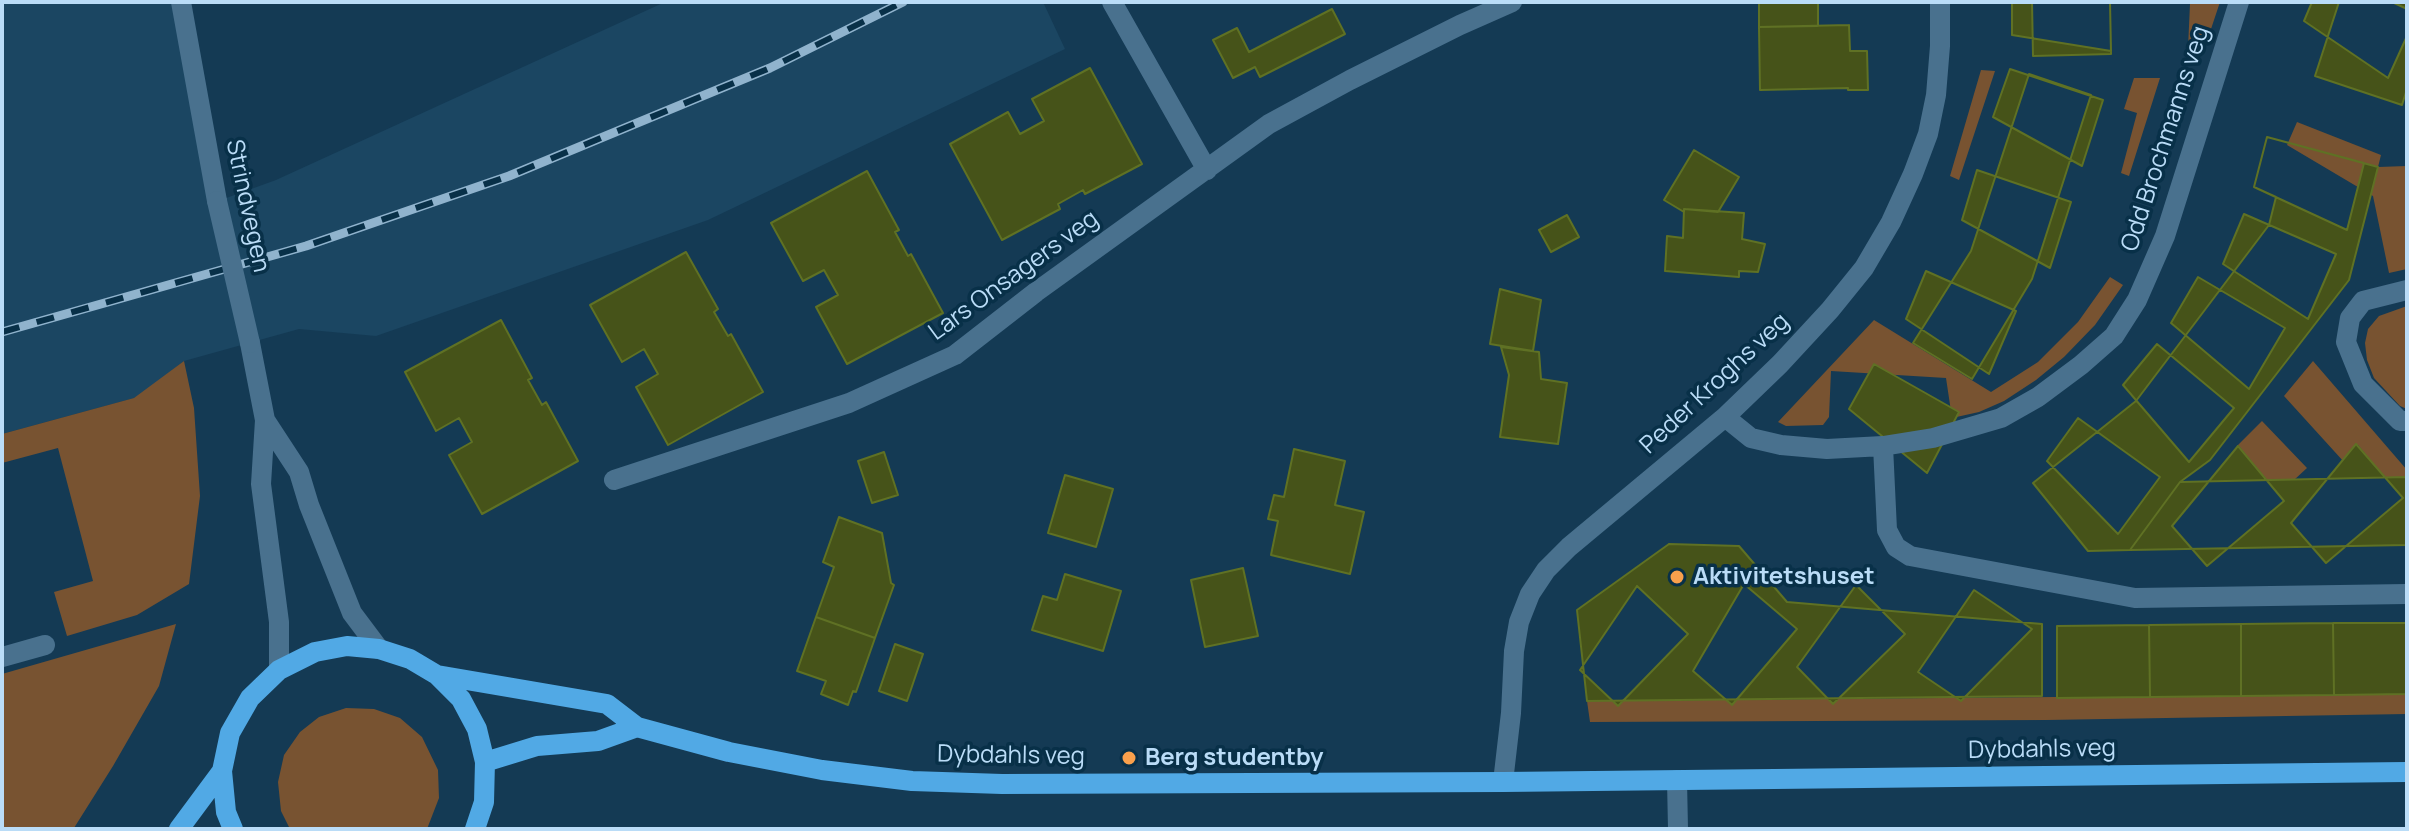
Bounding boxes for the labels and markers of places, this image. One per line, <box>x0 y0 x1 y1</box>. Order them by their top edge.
place label: Aktivitetshuset <box>1693 563 1875 591</box>
marker: Aktivitetshuset <box>1668 568 1686 586</box>
place label: Berg studentby <box>1145 744 1323 772</box>
marker: Berg studentby <box>1120 749 1138 767</box>

